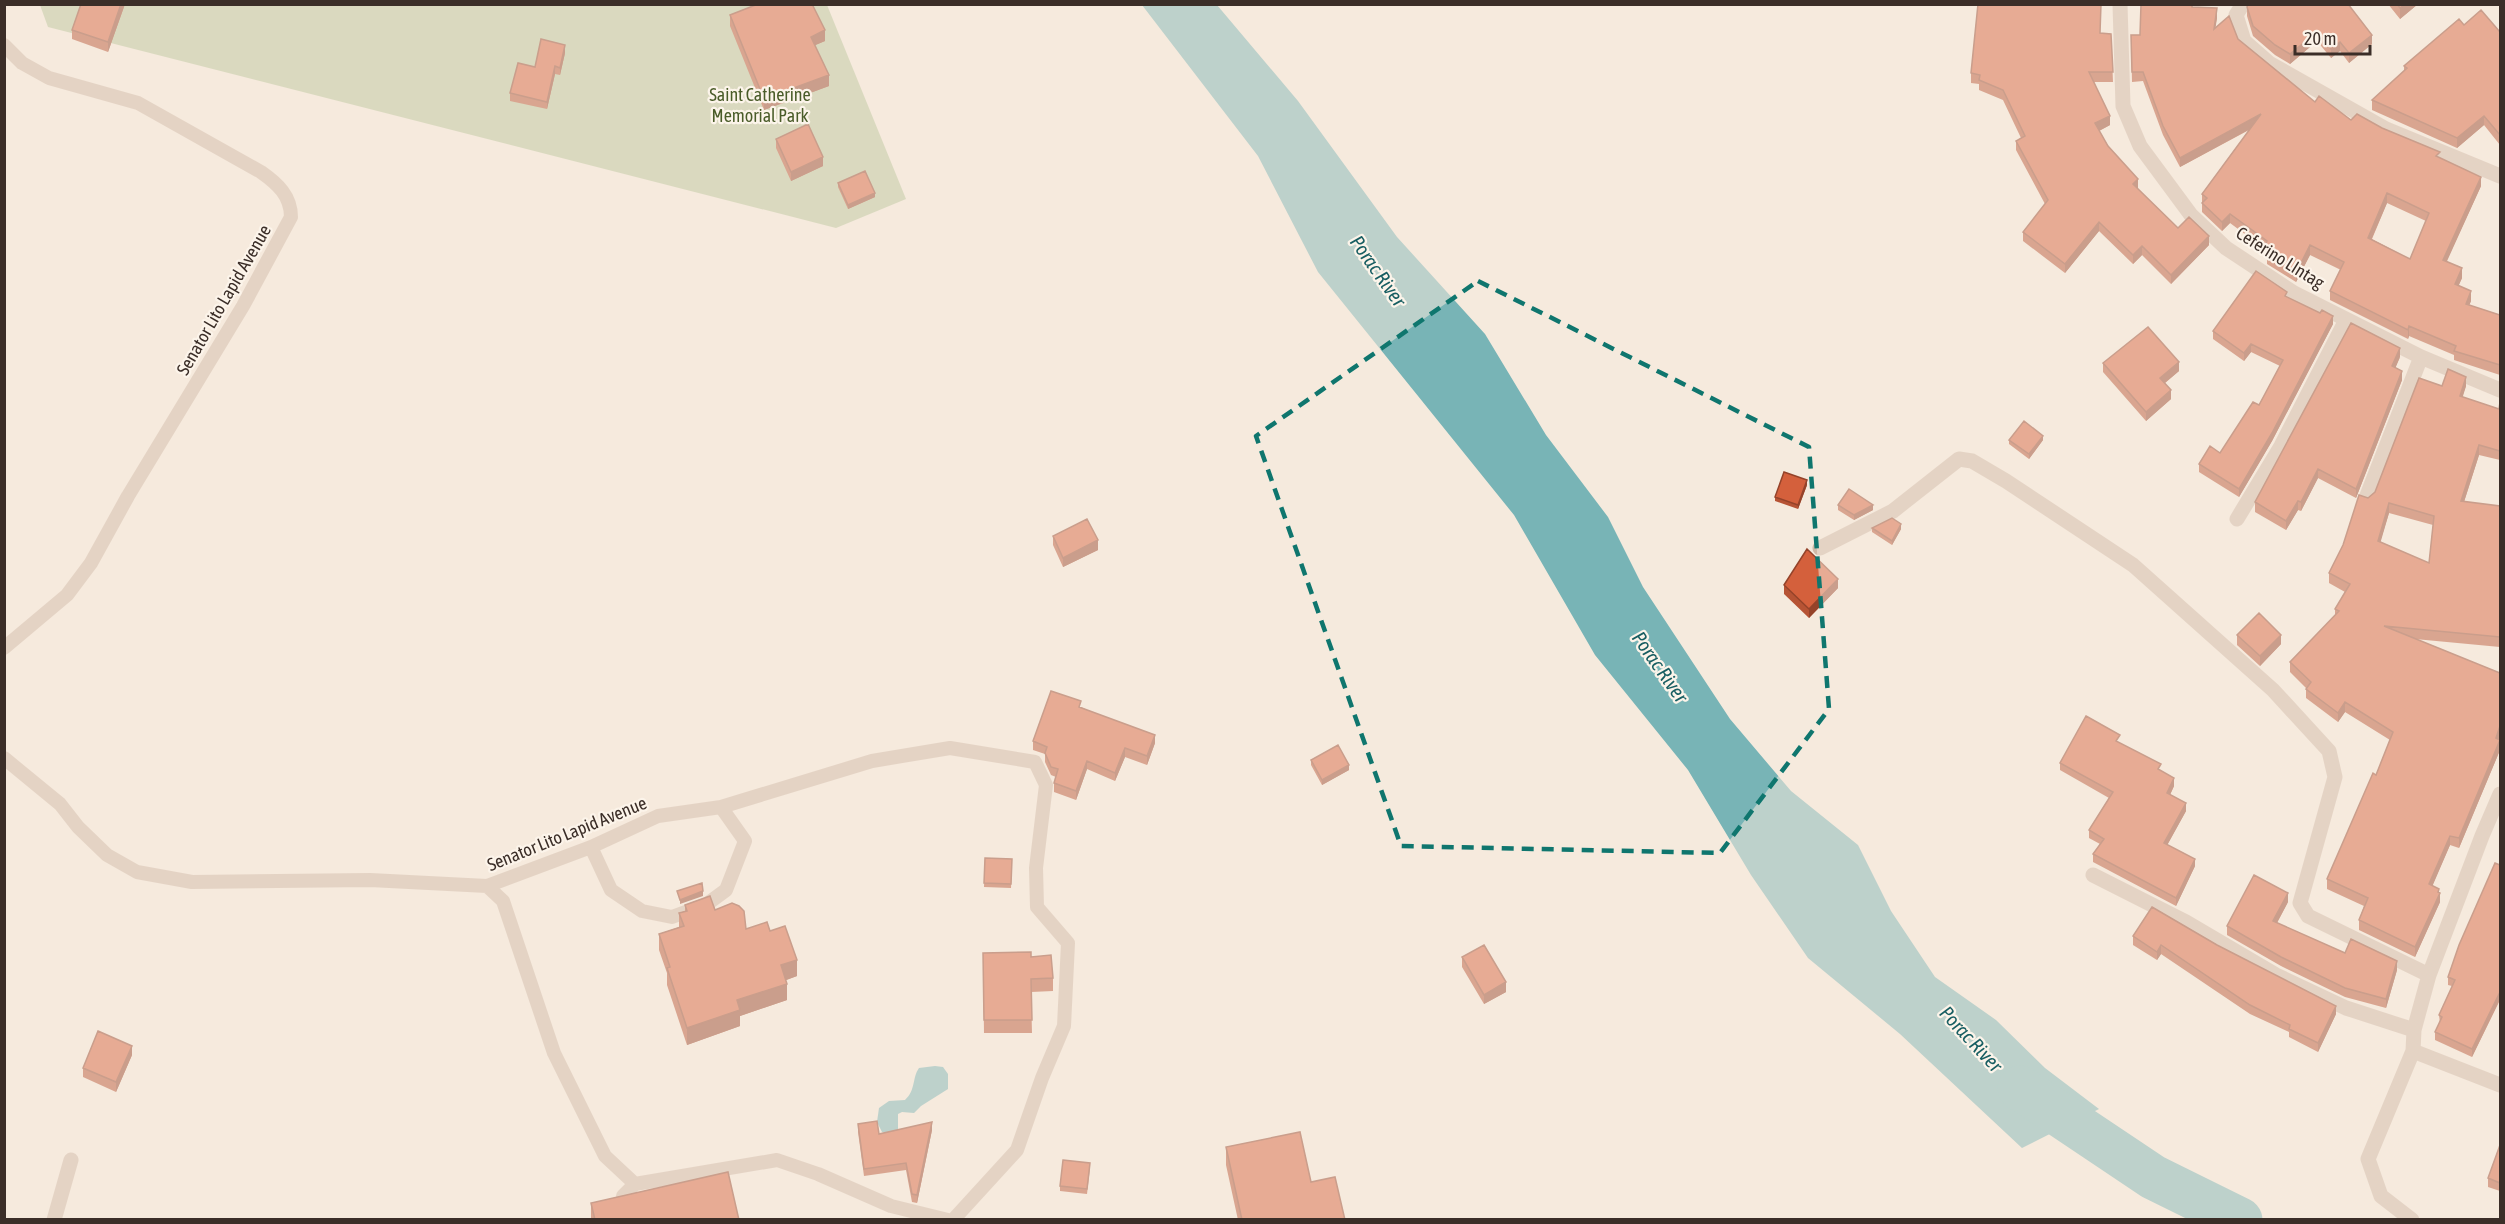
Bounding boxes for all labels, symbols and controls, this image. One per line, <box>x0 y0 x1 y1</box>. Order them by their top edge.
scale bar <box>2295 18 2370 56</box>
text: 20 m <box>2304 28 2336 49</box>
park label: Saint Catherine Memorial Park <box>709 84 811 126</box>
street label: Senator Lito Lapid Avenue <box>172 221 275 379</box>
street label: Ceferino LIntag <box>2232 222 2328 293</box>
water label: Porac River <box>1346 231 1412 312</box>
water label: Porac River <box>1628 627 1694 708</box>
street label: Senator Lito Lapid Avenue <box>484 792 650 875</box>
water label: Porac River <box>1935 1001 2008 1077</box>

